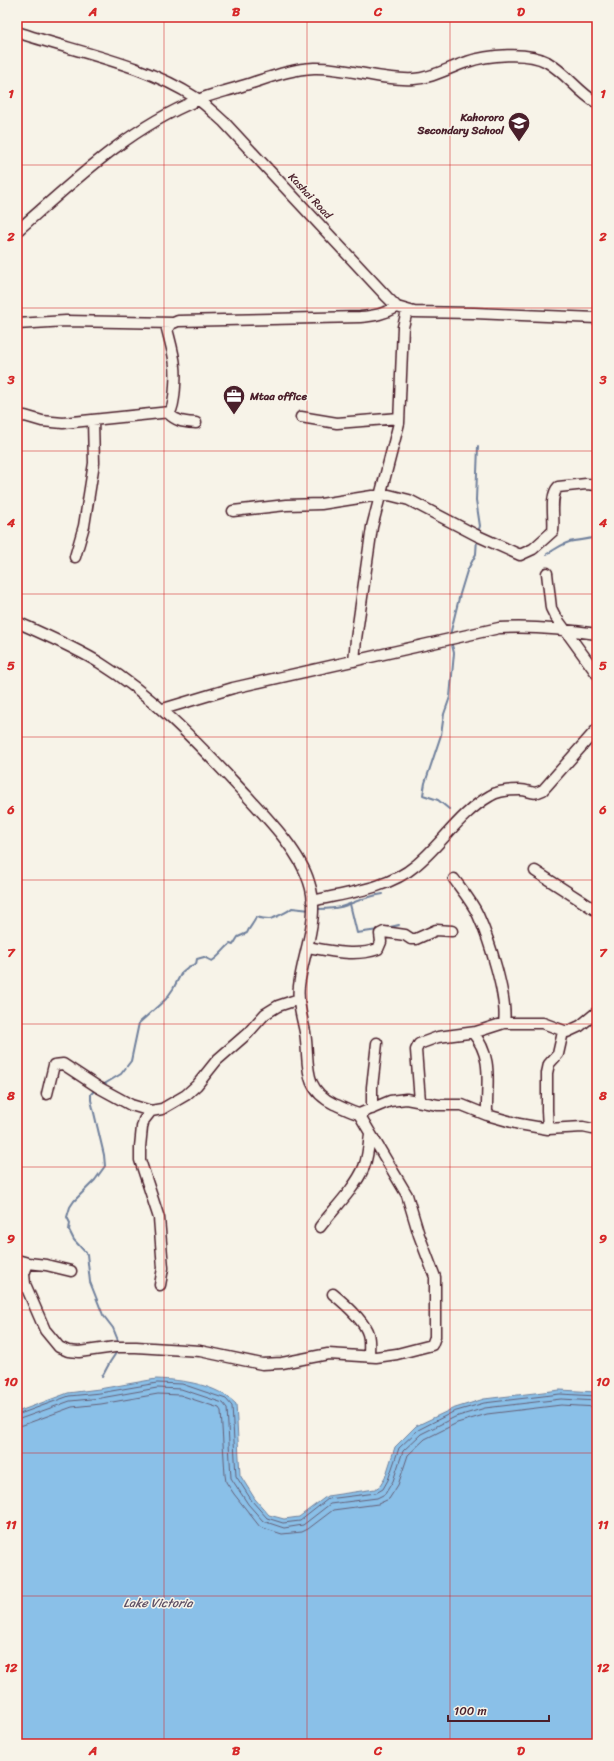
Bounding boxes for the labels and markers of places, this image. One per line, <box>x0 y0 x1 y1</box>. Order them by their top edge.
place label: Kahororo Secondary School <box>417 108 505 140</box>
school or university icon: Kahororo Secondary School <box>506 110 532 143</box>
office icon: Mtaa office <box>221 383 247 416</box>
place label: Mtaa office <box>249 387 307 406</box>

